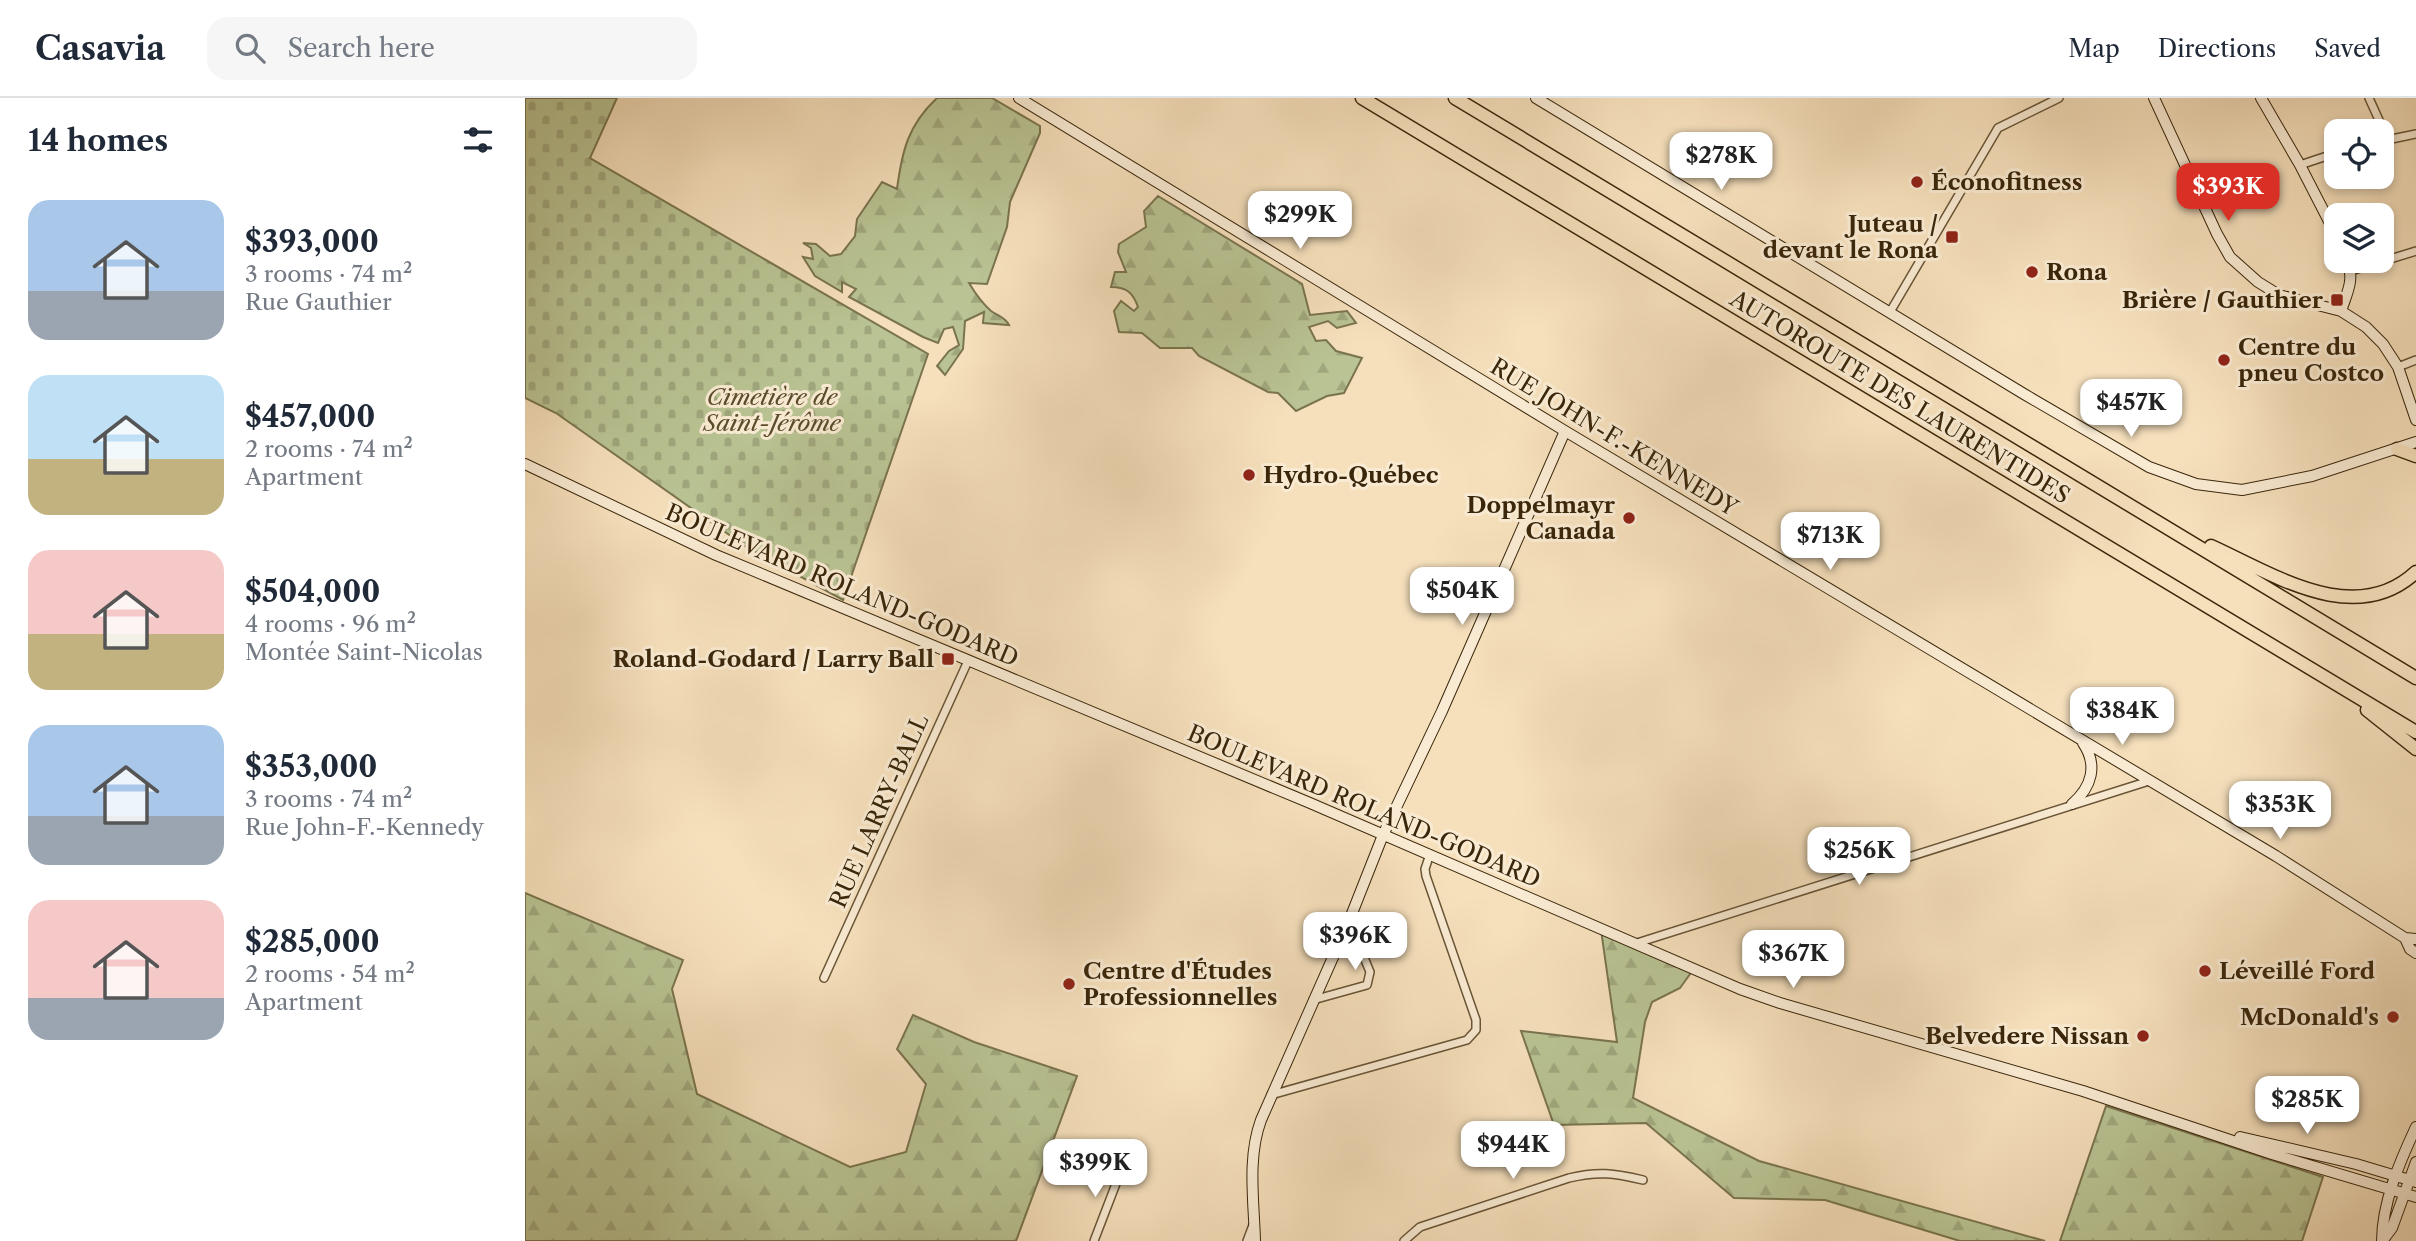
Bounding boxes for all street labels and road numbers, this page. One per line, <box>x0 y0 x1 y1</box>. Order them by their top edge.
street label: AUTOROUTE DES LAURENTIDES <box>1724 284 2075 510</box>
street label: RUE JOHN-F.-KENNEDY <box>1485 352 1743 522</box>
street label: BOULEVARD ROLAND-GODARD <box>661 498 1023 672</box>
street label: RUE LARRY-BALL <box>824 710 934 912</box>
street label: BOULEVARD ROLAND-GODARD <box>1183 719 1545 893</box>

